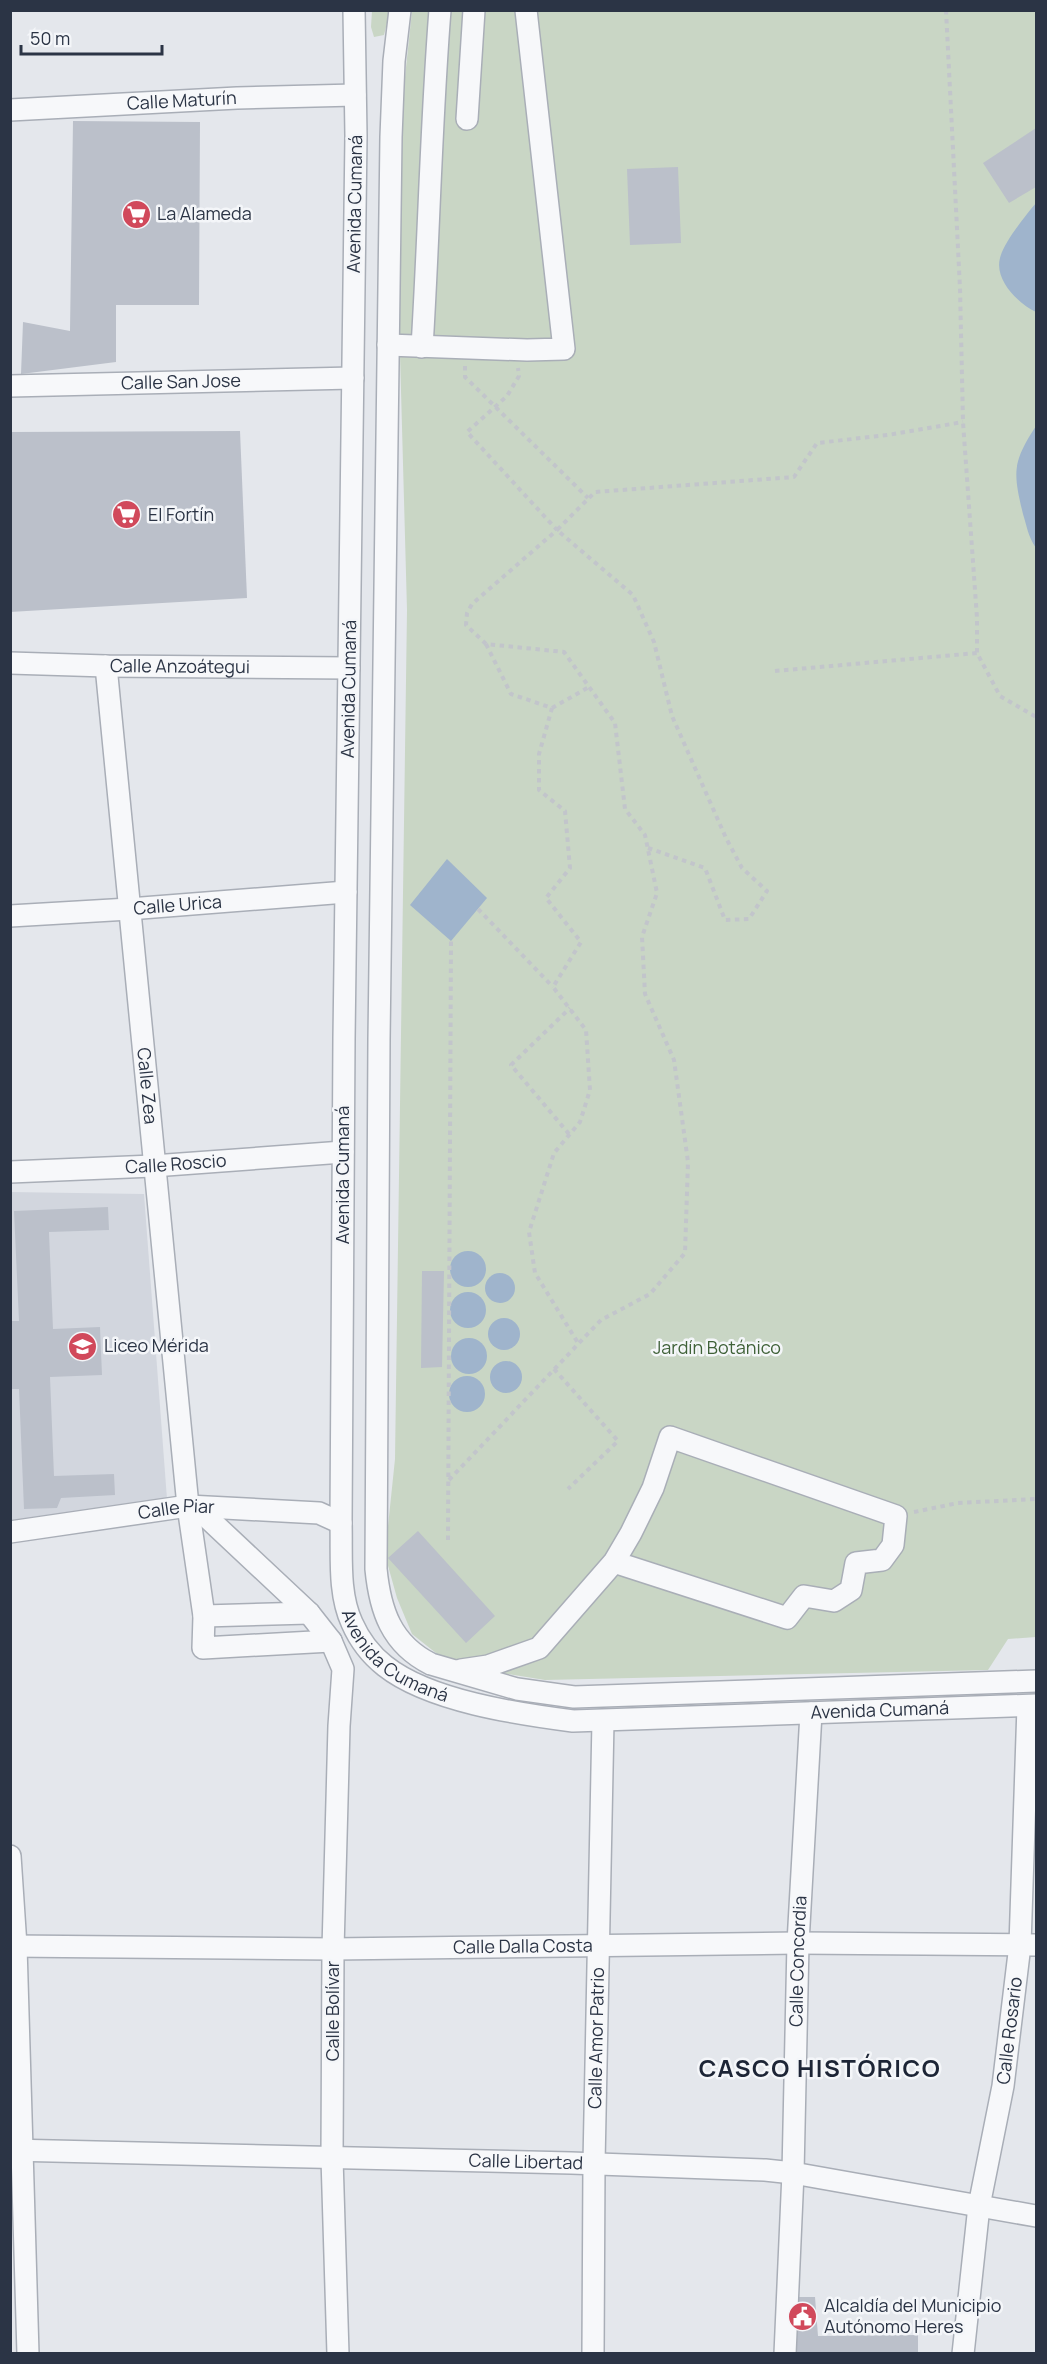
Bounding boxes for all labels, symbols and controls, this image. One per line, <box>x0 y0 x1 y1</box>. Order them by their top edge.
scale bar <box>21 18 162 56</box>
text: 50 m <box>30 26 70 50</box>
street label: Calle Maturín <box>126 85 237 115</box>
street label: Avenida Cumaná <box>341 135 367 273</box>
supermarket icon: La Alameda <box>120 198 152 230</box>
place label: La Alameda <box>157 201 252 225</box>
street label: Calle San Jose <box>121 368 241 394</box>
supermarket icon: El Fortín <box>111 499 143 531</box>
place label: El Fortín <box>148 502 214 526</box>
street label: Avenida Cumaná <box>335 620 361 758</box>
street label: Calle Anzoátegui <box>110 653 250 678</box>
street label: Calle Urica <box>132 889 223 920</box>
street label: Calle Zea <box>132 1047 164 1125</box>
street label: Avenida Cumaná <box>330 1106 354 1244</box>
street label: Calle Roscio <box>125 1148 227 1178</box>
school or university icon: Liceo Mérida <box>67 1330 99 1362</box>
place label: Liceo Mérida <box>104 1333 209 1357</box>
park label: Jardín Botánico <box>653 1335 781 1359</box>
street label: Calle Piar <box>136 1493 216 1524</box>
street label: Avenida Cumaná <box>337 1606 452 1707</box>
street label: Avenida Cumaná <box>810 1695 949 1724</box>
street label: Calle Concordia <box>783 1895 812 2027</box>
street label: Calle Dalla Costa <box>453 1933 593 1958</box>
street label: Calle Bolívar <box>320 1960 344 2061</box>
street label: Calle Amor Patrio <box>582 1967 609 2109</box>
street label: Calle Rosario <box>990 1975 1027 2086</box>
district label: CASCO HISTÓRICO <box>699 2051 941 2084</box>
street label: Calle Libertad <box>468 2148 584 2174</box>
place label: Alcaldía del Municipio Autónomo Heres <box>824 2293 1001 2338</box>
public building icon: Alcaldía del Municipio Autónomo Heres <box>787 2300 819 2332</box>

